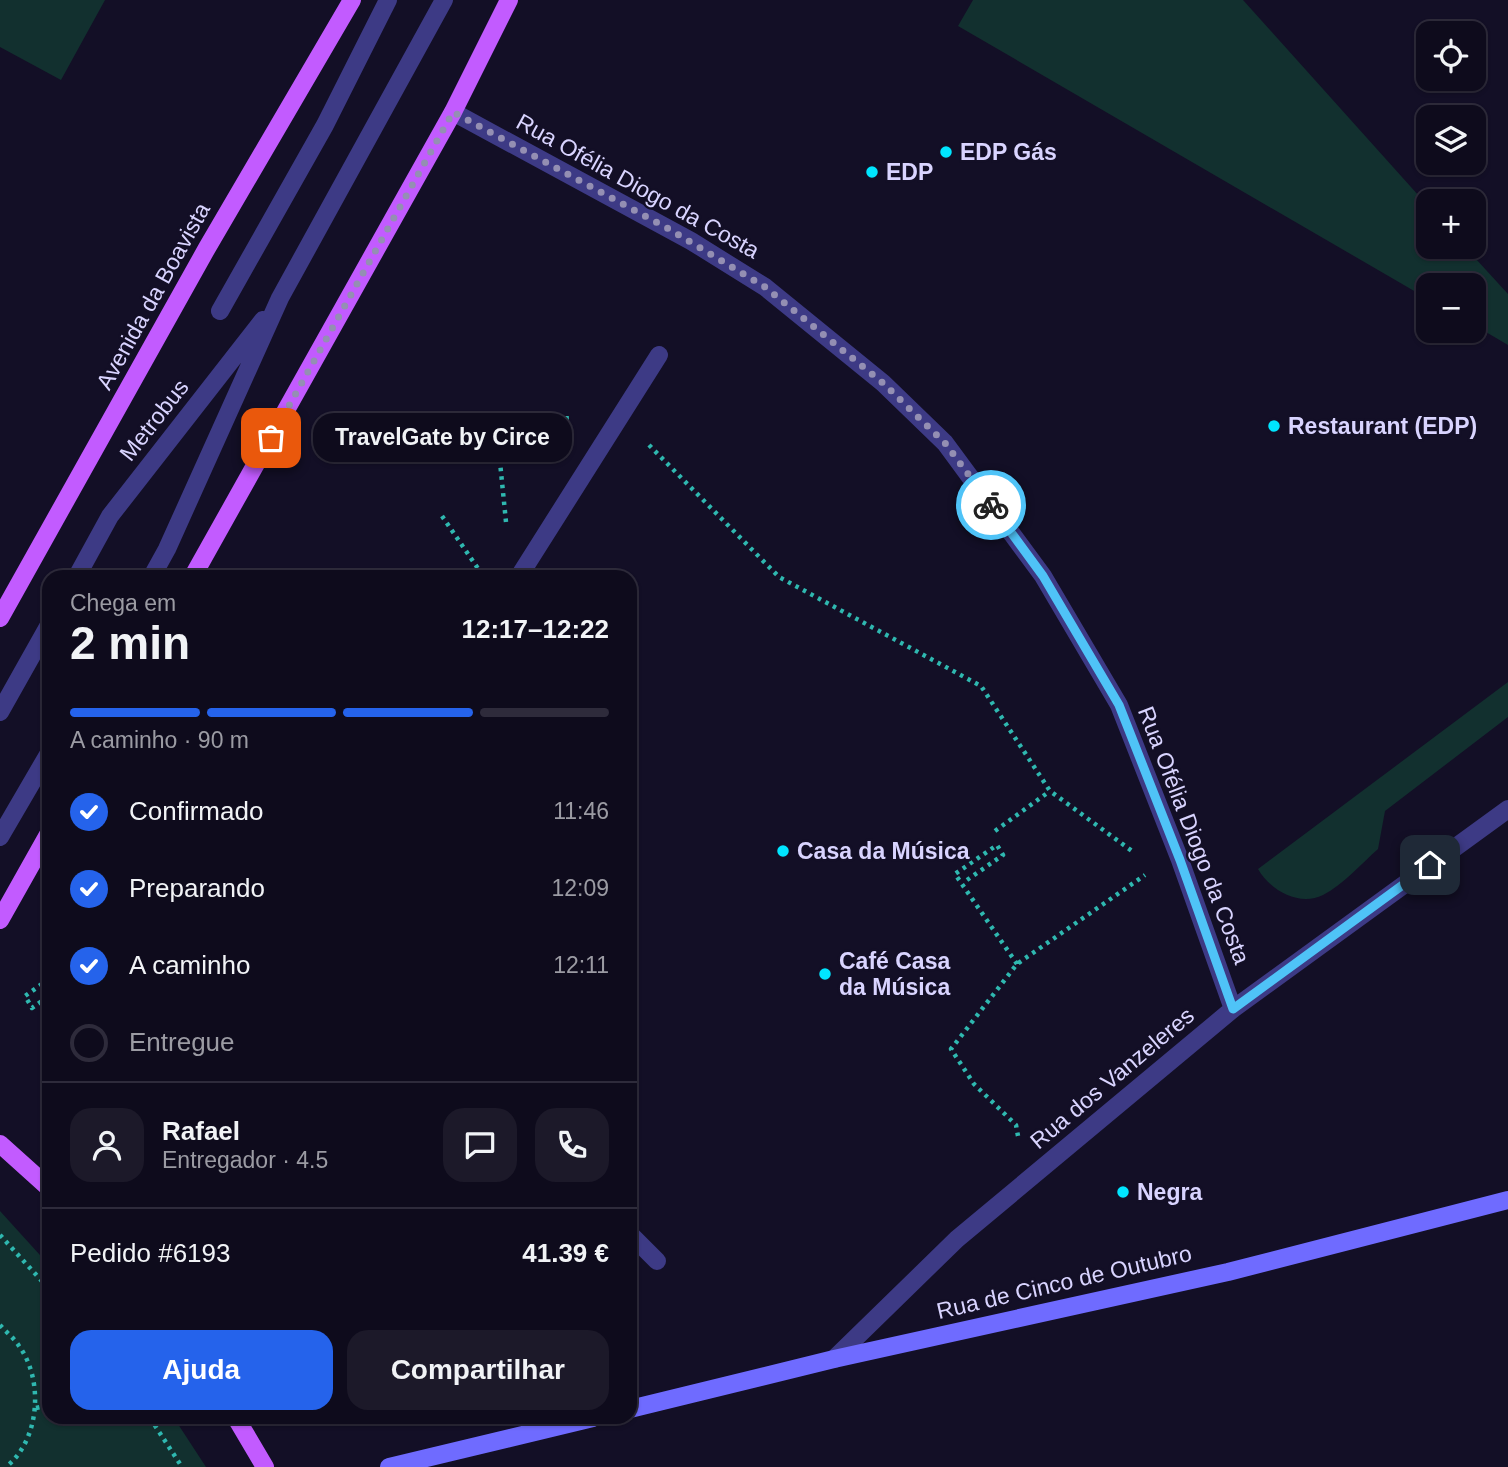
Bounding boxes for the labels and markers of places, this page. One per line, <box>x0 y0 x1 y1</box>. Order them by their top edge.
place label: EDP Gás <box>960 139 1057 165</box>
marker: EDP Gás <box>938 144 954 160</box>
place label: EDP <box>886 159 933 185</box>
marker: EDP <box>864 164 880 180</box>
pin <box>241 408 301 468</box>
place label: Restaurant (EDP) <box>1288 413 1477 439</box>
callout: TravelGate by Circe <box>313 414 572 462</box>
marker: Restaurant (EDP) <box>1266 418 1282 434</box>
pin <box>1400 835 1460 895</box>
place label: Casa da Música <box>797 838 970 864</box>
marker: Casa da Música <box>775 843 791 859</box>
place label: Café Casa da Música <box>839 948 950 1000</box>
marker: Café Casa da Música <box>817 966 833 982</box>
place label: Negra <box>1137 1179 1202 1205</box>
marker: Negra <box>1115 1184 1131 1200</box>

